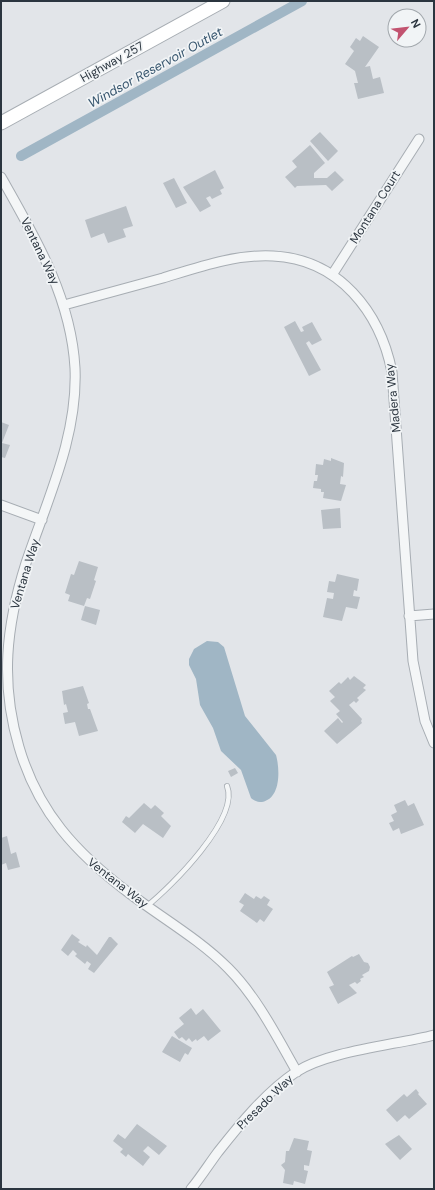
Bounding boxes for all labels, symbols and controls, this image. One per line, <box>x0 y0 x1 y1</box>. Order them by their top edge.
north arrow <box>387 8 427 48</box>
text: N <box>408 16 424 30</box>
water label: Windsor Reservoir Outlet <box>85 23 226 112</box>
street label: Highway 257 <box>77 38 147 86</box>
street label: Montana Court <box>346 167 404 247</box>
street label: Ventana Way <box>17 215 63 288</box>
street label: Madera Way <box>381 362 405 433</box>
street label: Ventana Way <box>7 537 43 611</box>
street label: Ventana Way <box>84 854 152 912</box>
street label: Presado Way <box>233 1071 297 1133</box>

